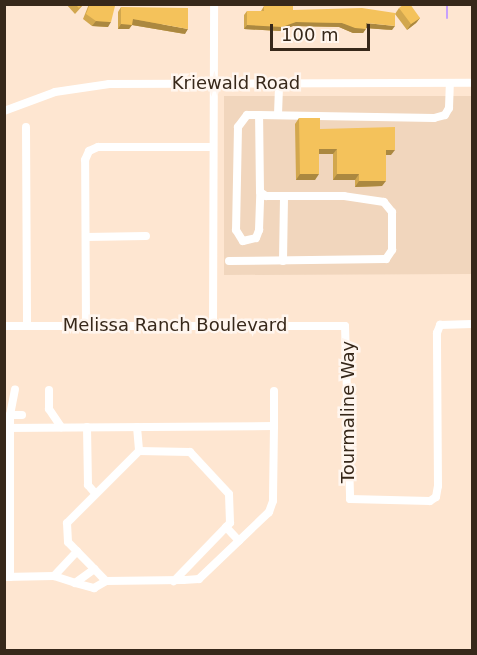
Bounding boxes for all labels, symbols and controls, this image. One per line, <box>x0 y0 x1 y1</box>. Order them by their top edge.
scale bar <box>273 12 374 50</box>
text: 100 m <box>281 24 339 45</box>
street label: Kriewald Road <box>172 72 300 94</box>
street label: Melissa Ranch Boulevard <box>63 314 287 336</box>
street label: Tourmaline Way <box>337 341 359 483</box>

